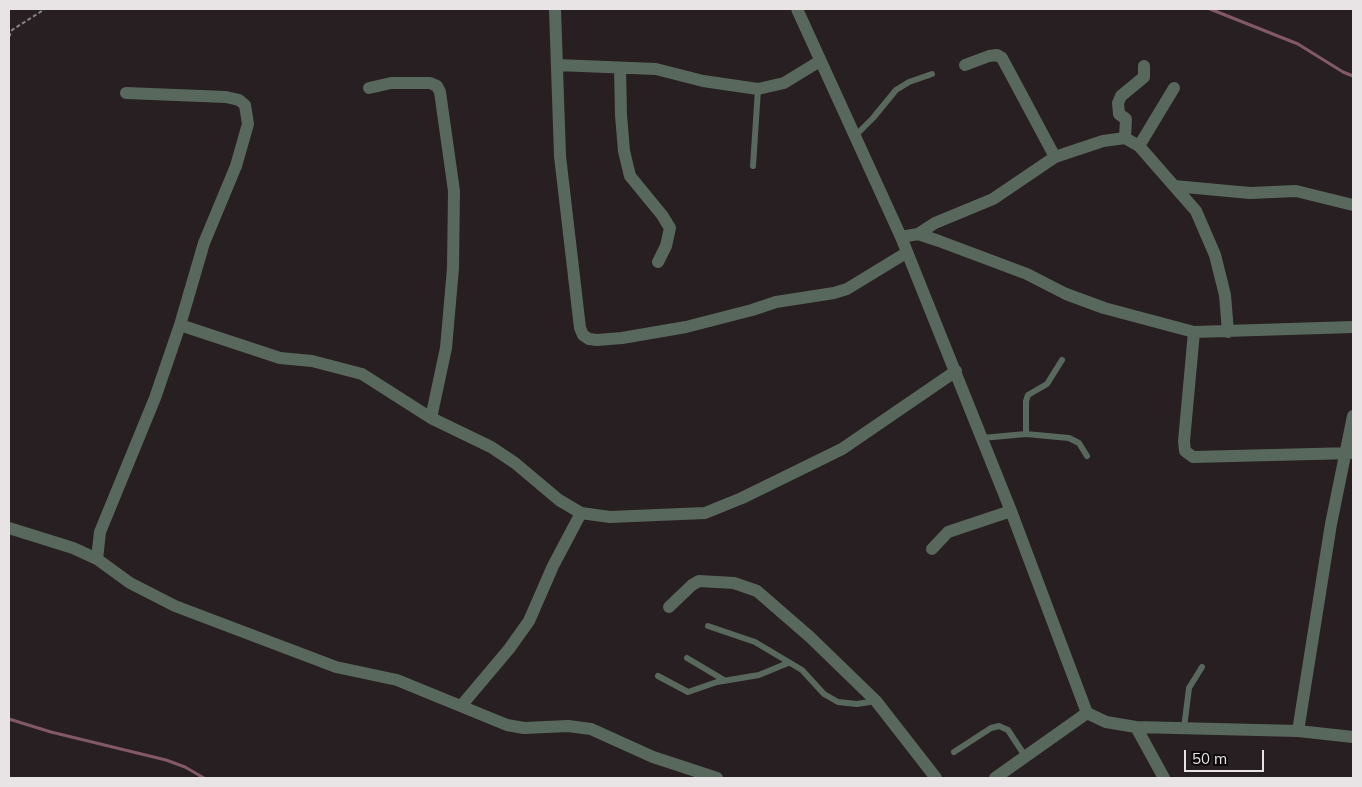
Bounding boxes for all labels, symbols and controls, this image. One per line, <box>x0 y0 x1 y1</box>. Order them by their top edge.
scale bar <box>1187 740 1267 772</box>
text: 50 m <box>1192 749 1227 768</box>

